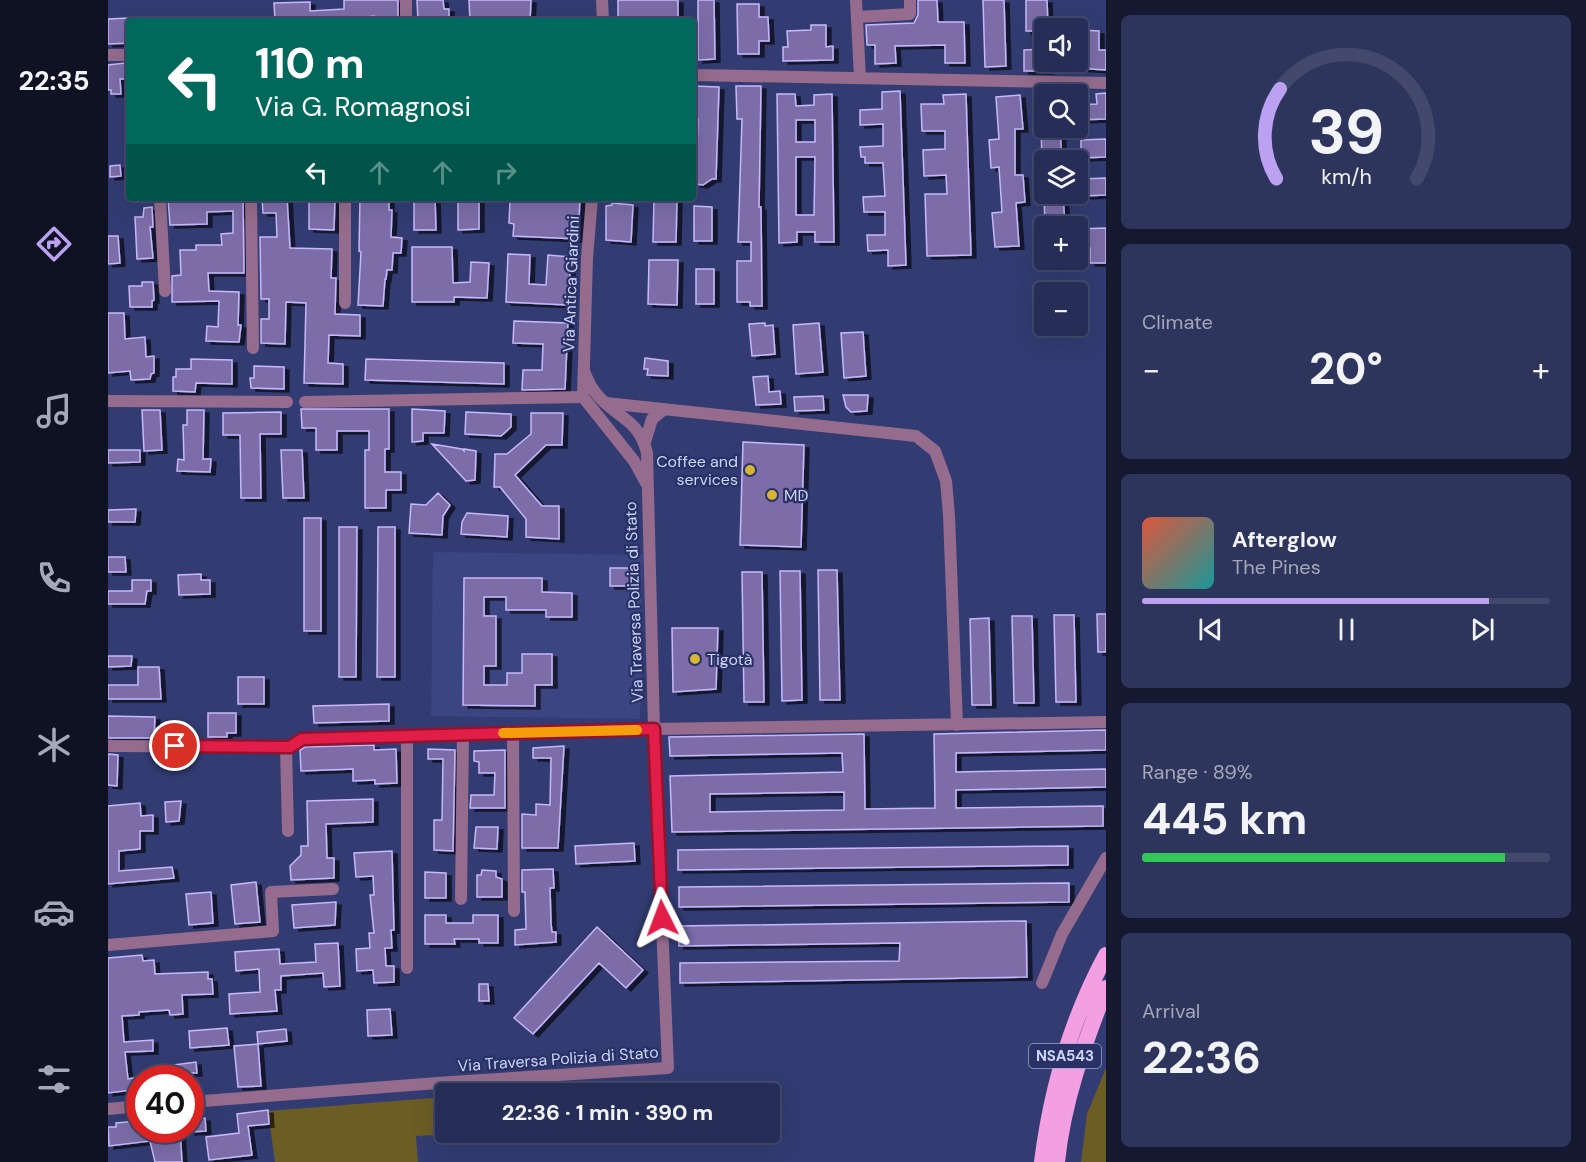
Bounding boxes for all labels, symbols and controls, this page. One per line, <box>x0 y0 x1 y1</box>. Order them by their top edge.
map controls <box>1034 18 1088 336</box>
button: sound <box>1034 18 1088 72</box>
text: 110 m <box>255 36 365 91</box>
icon: left <box>156 42 234 120</box>
text: 22:35 <box>18 63 90 98</box>
button: search <box>1034 84 1088 138</box>
text: Via G. Romagnosi <box>255 89 471 124</box>
text: 39 <box>1308 91 1384 172</box>
button: layers <box>1034 150 1088 204</box>
icon: left <box>300 156 333 189</box>
icon: ahead <box>363 156 396 189</box>
icon: ahead <box>426 156 459 189</box>
icon: right <box>489 156 522 189</box>
text: km/h <box>1321 164 1371 192</box>
street label: Via Antica Giardini <box>558 215 584 353</box>
button: + <box>1034 216 1088 270</box>
icon: directions <box>33 223 75 265</box>
button: − <box>1034 282 1088 336</box>
text: Climate <box>1142 309 1213 335</box>
text: 20° <box>1309 339 1383 398</box>
text: − <box>1142 348 1160 391</box>
text: + <box>1532 348 1550 391</box>
icon: music <box>33 390 75 432</box>
place label: Coffee and services <box>656 451 738 490</box>
marker: Coffee and services <box>743 463 757 477</box>
place label: MD <box>784 485 808 506</box>
marker: MD <box>765 488 779 502</box>
street label: Via Traversa Polizia di Stato <box>620 501 648 703</box>
text: Afterglow <box>1232 525 1337 554</box>
text: The Pines <box>1232 554 1321 580</box>
icon: phone <box>33 557 75 599</box>
icon: previous <box>1194 613 1227 646</box>
icon: pause <box>1330 613 1363 646</box>
icon: next <box>1466 613 1499 646</box>
place label: Tigotà <box>707 649 753 670</box>
marker: Tigotà <box>688 652 702 666</box>
pin <box>149 720 200 771</box>
icon: climate <box>33 724 75 766</box>
icon: arrive <box>158 729 191 762</box>
text: Range · 89% <box>1142 759 1253 785</box>
text: 445 km <box>1142 789 1307 848</box>
position arrow <box>630 886 694 950</box>
icon: car <box>33 891 75 933</box>
text: Arrival <box>1142 998 1200 1024</box>
text: 22:36 <box>1142 1028 1261 1087</box>
street label: Via Traversa Polizia di Stato <box>457 1041 659 1077</box>
road number: NSA543 <box>1029 1044 1101 1068</box>
icon: filters <box>33 1058 75 1100</box>
speed limit sign: 40 <box>126 1065 204 1143</box>
text: 22:36 · 1 min · 390 m <box>502 1098 713 1127</box>

